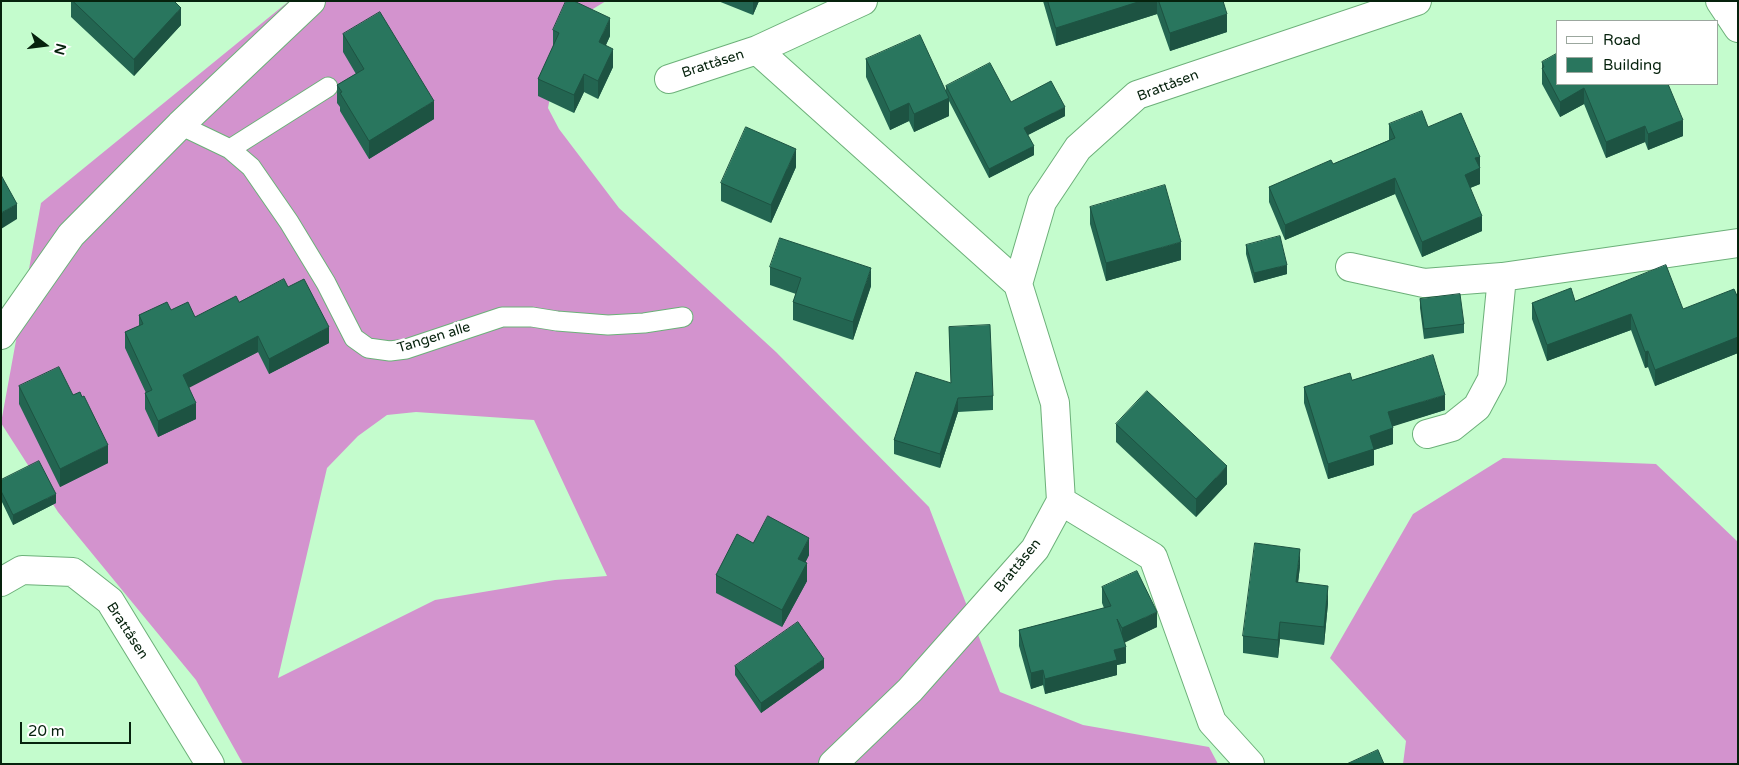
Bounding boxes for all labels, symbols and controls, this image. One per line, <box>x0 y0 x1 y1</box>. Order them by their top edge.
north arrow <box>20 20 70 70</box>
legend <box>1556 20 1719 85</box>
text: Road <box>1603 31 1641 49</box>
text: N <box>50 41 70 57</box>
street label: Brattåsen <box>680 46 746 82</box>
text: Building <box>1603 56 1662 74</box>
street label: Brattåsen <box>1135 67 1201 105</box>
street label: Tangen alle <box>395 319 473 357</box>
street label: Brattåsen <box>991 536 1045 596</box>
street label: Brattåsen <box>102 599 152 663</box>
scale bar <box>22 712 134 744</box>
text: 20 m <box>28 722 65 740</box>

